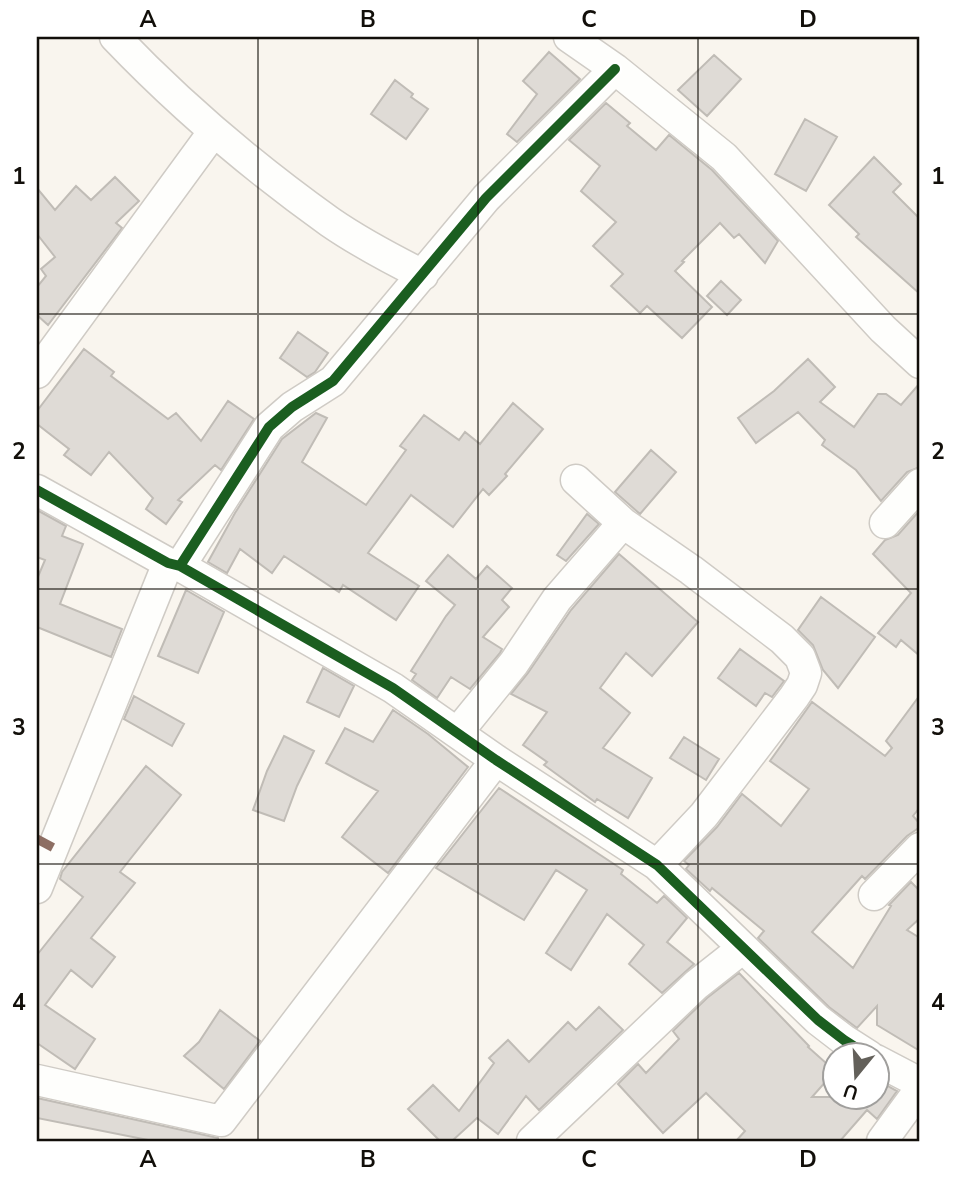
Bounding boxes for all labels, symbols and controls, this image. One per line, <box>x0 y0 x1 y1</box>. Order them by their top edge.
text: A <box>139 4 157 35</box>
text: B <box>360 4 376 35</box>
text: C <box>581 4 597 35</box>
text: D <box>799 4 817 35</box>
text: 1 <box>12 161 26 192</box>
text: 1 <box>931 161 945 192</box>
text: 2 <box>12 436 26 467</box>
text: 2 <box>931 436 945 467</box>
text: 3 <box>12 712 26 743</box>
text: 3 <box>931 712 945 743</box>
text: 4 <box>12 987 26 1018</box>
text: 4 <box>931 987 945 1018</box>
north arrow <box>820 1042 890 1112</box>
text: U <box>840 1077 862 1106</box>
text: A <box>139 1144 157 1175</box>
text: B <box>360 1144 376 1175</box>
text: C <box>581 1144 597 1175</box>
text: D <box>799 1144 817 1175</box>

